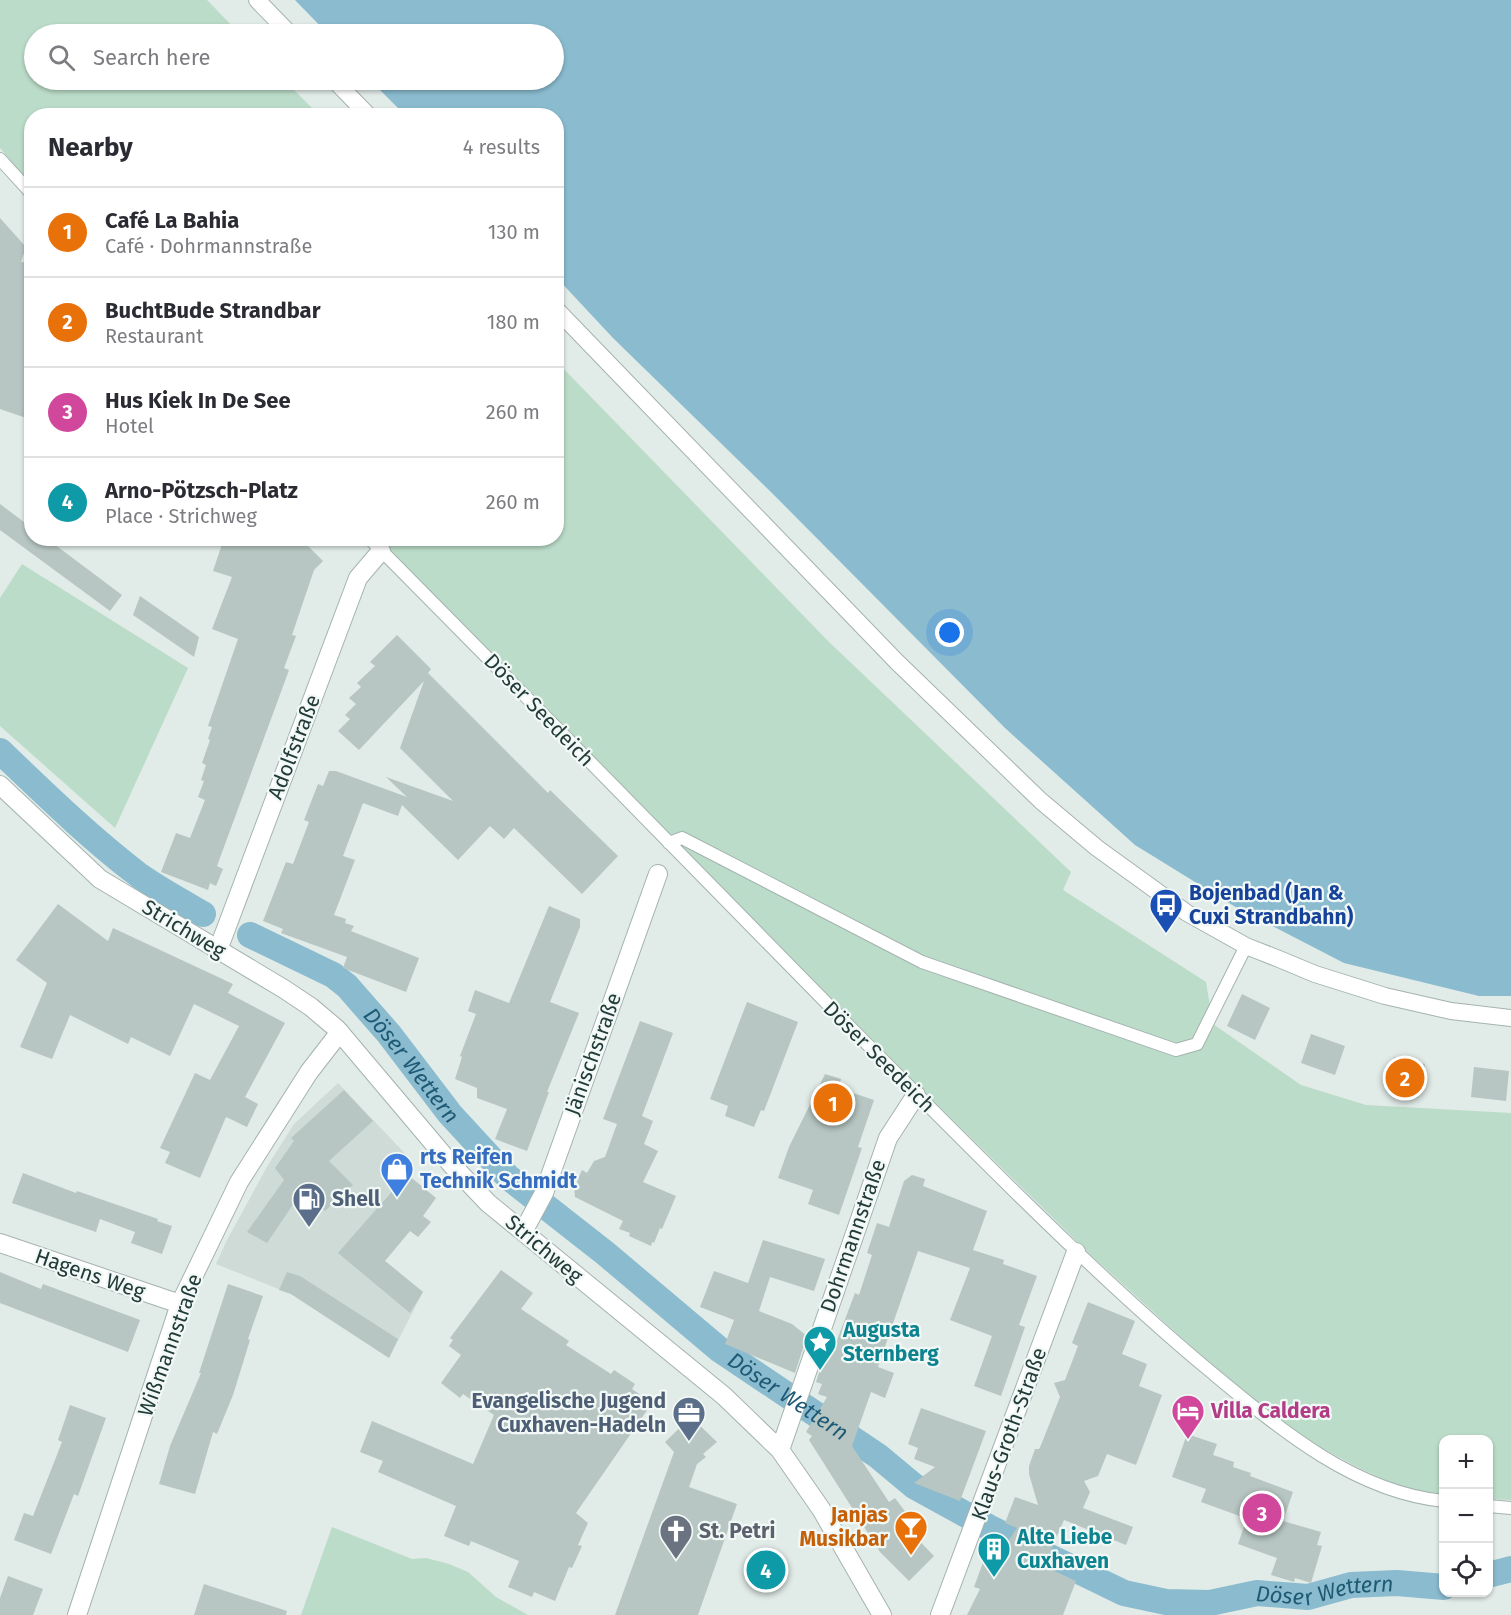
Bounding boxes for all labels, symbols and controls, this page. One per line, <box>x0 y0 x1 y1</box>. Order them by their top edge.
search box <box>24 24 564 90</box>
icon: search <box>45 41 78 74</box>
text: Search here <box>93 44 211 71</box>
text: Nearby <box>48 132 133 163</box>
text: 4 results <box>463 135 540 159</box>
text: Café La Bahia <box>105 207 239 234</box>
text: 1 <box>63 220 72 244</box>
text: 130 m <box>488 220 540 244</box>
text: Café · Dohrmannstraße <box>105 234 312 258</box>
text: BuchtBude Strandbar <box>105 297 320 324</box>
text: 2 <box>62 310 73 334</box>
text: 180 m <box>487 310 540 334</box>
text: Restaurant <box>105 324 203 348</box>
text: Hus Kiek In De See <box>105 387 291 414</box>
text: 3 <box>62 400 73 424</box>
text: 260 m <box>486 400 540 424</box>
text: Hotel <box>105 414 154 438</box>
text: Arno-Pötzsch-Platz <box>105 477 298 504</box>
text: 4 <box>62 490 73 514</box>
text: 260 m <box>486 490 540 514</box>
text: Place · Strichweg <box>105 504 257 528</box>
your location <box>935 618 964 647</box>
street label: Döser Seedeich <box>478 648 600 772</box>
street label: Adolfstraße <box>262 691 326 803</box>
place label: Bojenbad (Jan & Cuxi Strandbahn) <box>1189 880 1353 930</box>
bus stop icon: Bojenbad (Jan & Cuxi Strandbahn) <box>1148 887 1184 934</box>
street label: Strichweg <box>138 894 231 964</box>
street label: Jänischstraße <box>559 989 627 1119</box>
street label: Döser Seedeich <box>818 996 940 1118</box>
water label: Döser Wettern <box>358 1001 465 1129</box>
pin: 2 <box>1386 1056 1424 1100</box>
pin: 1 <box>814 1080 852 1126</box>
place label: rts Reifen Technik Schmidt <box>420 1144 578 1194</box>
shop icon: rts Reifen Technik Schmidt <box>379 1151 415 1198</box>
street label: Dohrmannstraße <box>815 1156 891 1316</box>
fuel station icon: Shell <box>291 1181 327 1228</box>
place label: Shell <box>332 1186 381 1212</box>
street label: Strichweg <box>500 1209 588 1289</box>
street label: Hagens Weg <box>32 1243 149 1305</box>
street label: Wißmannstraße <box>132 1270 208 1420</box>
place label: Augusta Sternberg <box>842 1317 939 1367</box>
place icon: Augusta Sternberg <box>802 1324 838 1371</box>
street label: Klaus-Groth-Straße <box>966 1344 1052 1524</box>
water label: Döser Wettern <box>723 1346 854 1446</box>
place label: Evangelische Jugend Cuxhaven-Hadeln <box>472 1388 666 1438</box>
hotel icon: Villa Caldera <box>1170 1393 1206 1440</box>
office icon: Evangelische Jugend Cuxhaven-Hadeln <box>671 1395 707 1442</box>
place label: Villa Caldera <box>1210 1398 1330 1424</box>
map controls <box>1439 1435 1493 1597</box>
button: + <box>1439 1435 1493 1489</box>
button: − <box>1439 1489 1493 1543</box>
pin: 3 <box>1242 1490 1282 1536</box>
place label: Janjas Musikbar <box>800 1502 889 1552</box>
bar icon: Janjas Musikbar <box>893 1509 929 1556</box>
church icon: St. Petri <box>658 1513 694 1560</box>
place label: St. Petri <box>699 1518 775 1544</box>
place label: Alte Liebe Cuxhaven <box>1016 1524 1113 1574</box>
building icon: Alte Liebe Cuxhaven <box>976 1531 1012 1578</box>
button: locate <box>1439 1543 1493 1597</box>
pin: 4 <box>746 1548 786 1592</box>
water label: Döser Wettern <box>1255 1570 1394 1611</box>

